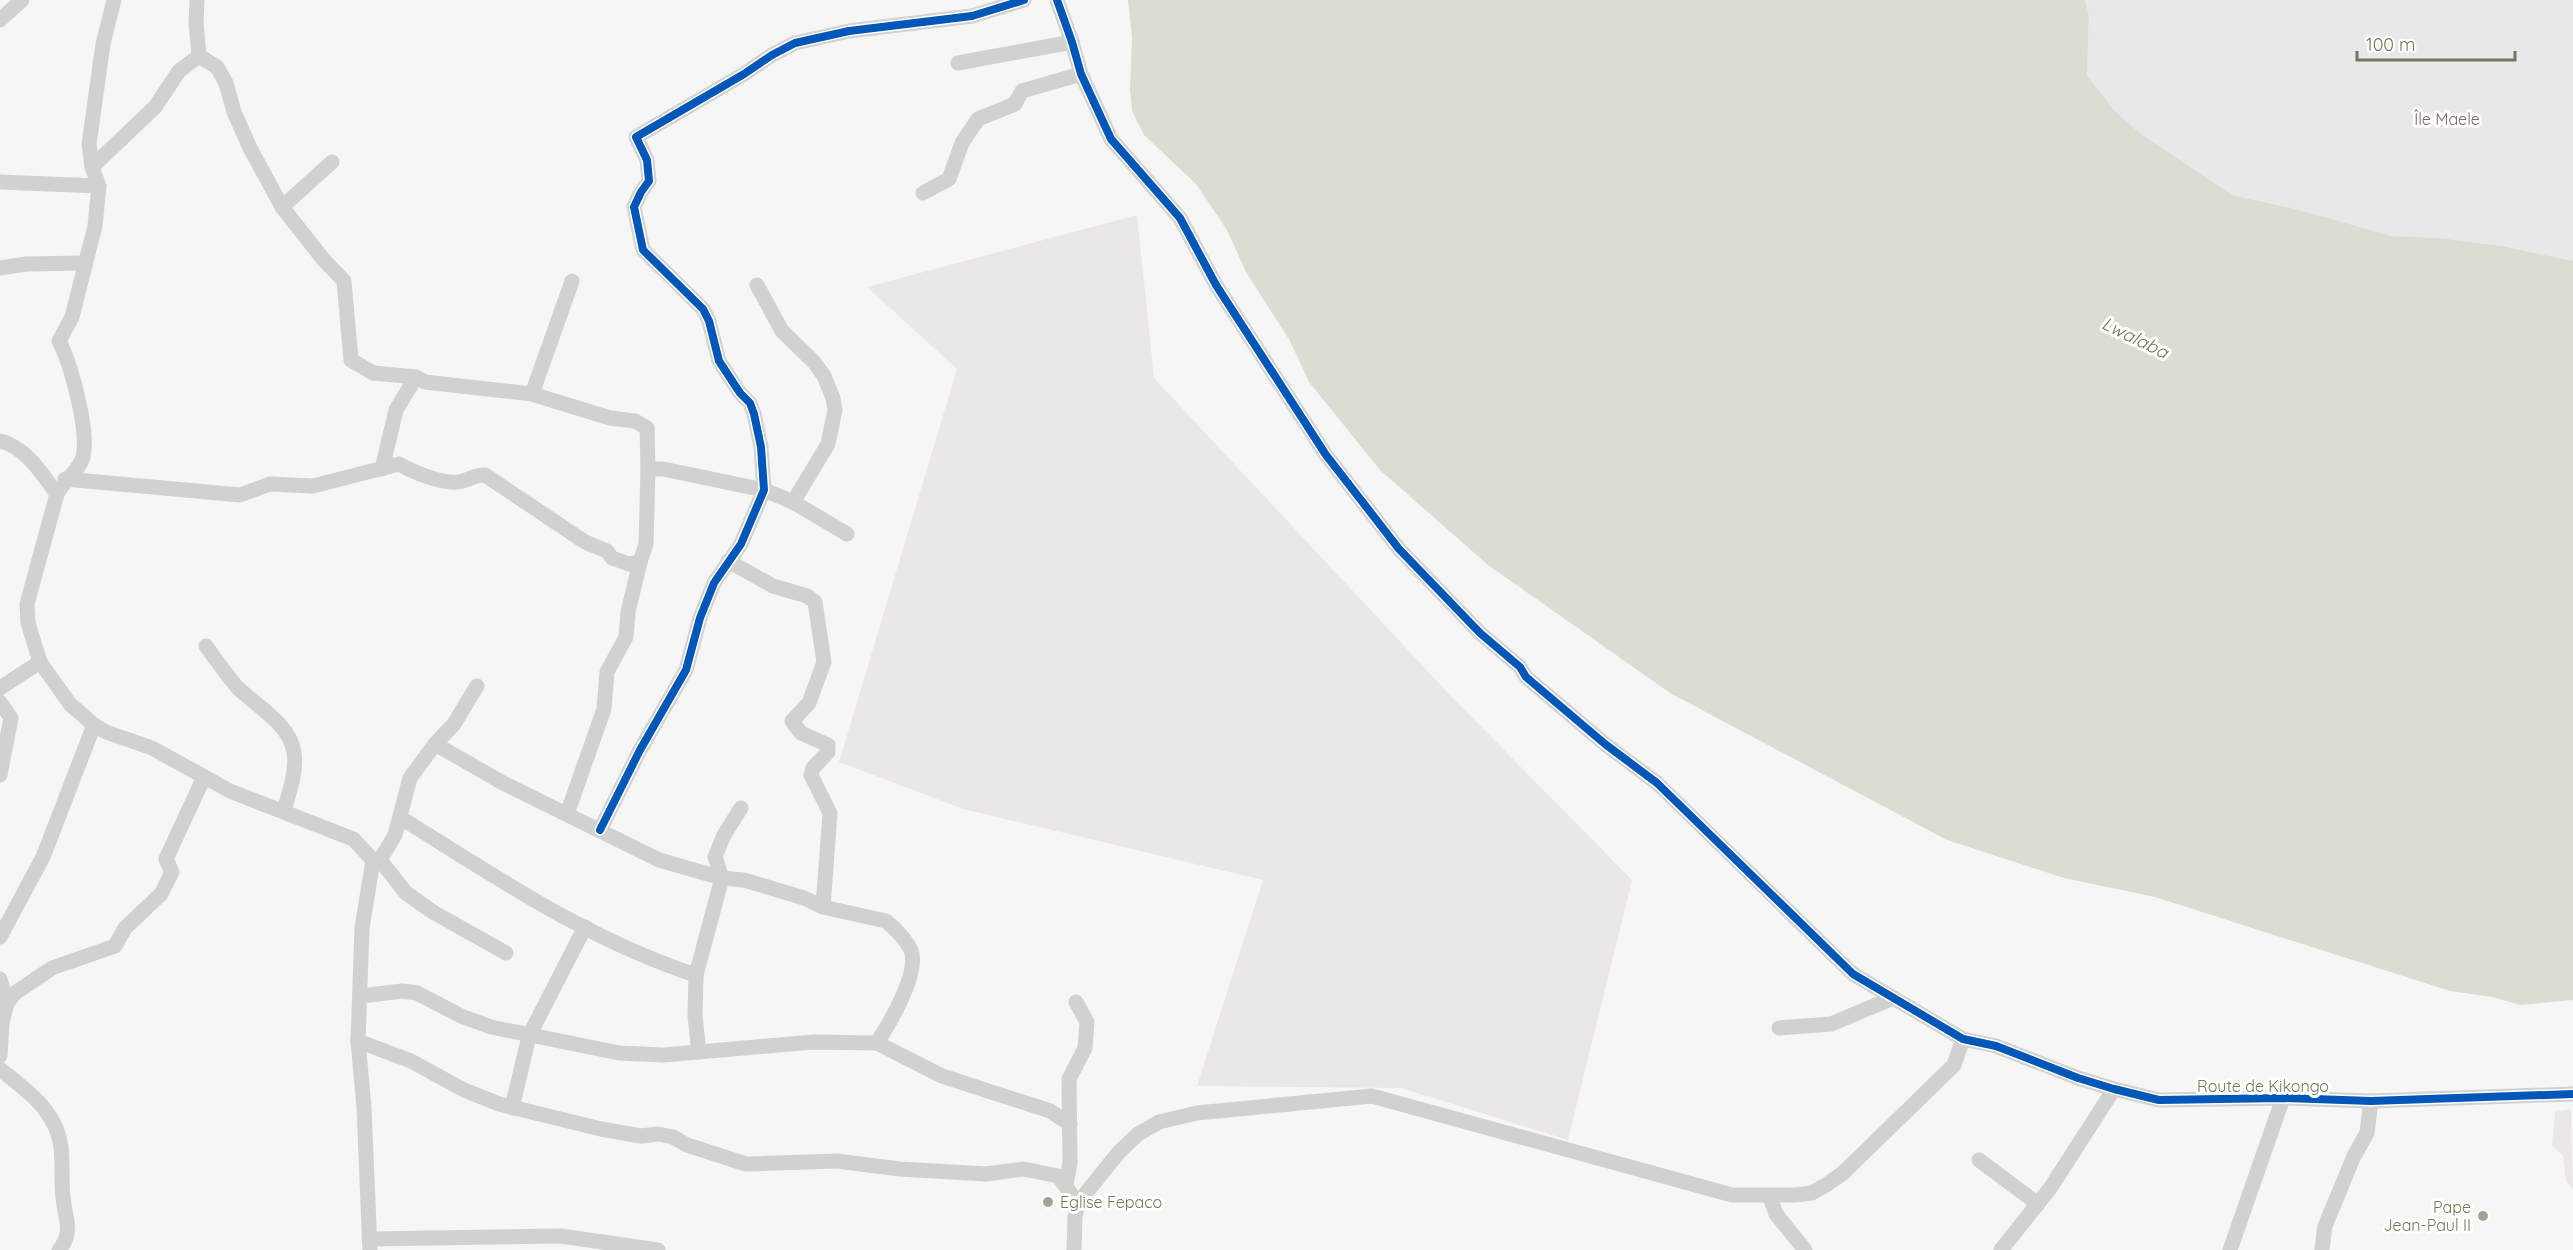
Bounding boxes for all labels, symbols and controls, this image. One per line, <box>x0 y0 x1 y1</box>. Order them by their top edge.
scale bar <box>2357 24 2514 62</box>
text: 100 m <box>2366 33 2415 56</box>
park label: Île Maele <box>2414 109 2480 129</box>
water label: Lwalaba <box>2098 312 2173 364</box>
street label: Route de Kikongo <box>2197 1076 2329 1096</box>
place label: Eglise Fepaco <box>1060 1192 1162 1212</box>
marker: Eglise Fepaco <box>1041 1195 1055 1209</box>
place label: Pape Jean-Paul II <box>2383 1197 2471 1235</box>
marker: Pape Jean-Paul II <box>2476 1209 2490 1223</box>

